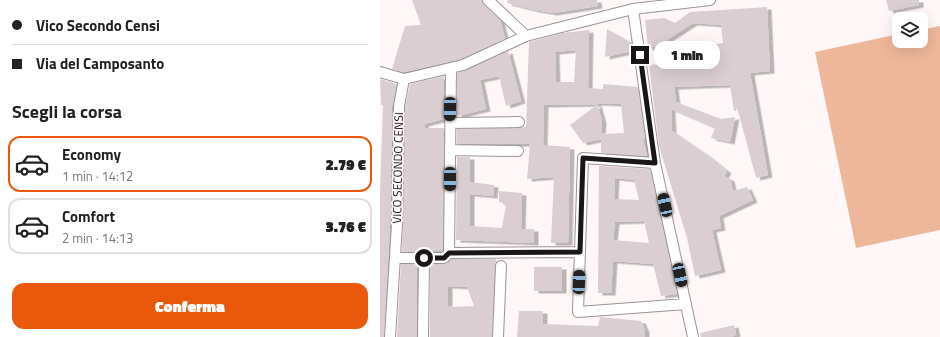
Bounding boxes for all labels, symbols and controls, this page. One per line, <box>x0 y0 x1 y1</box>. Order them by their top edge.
map controls <box>892 12 928 48</box>
button: layers <box>892 12 928 48</box>
text: Vico Secondo Censi <box>36 14 160 37</box>
callout: 1 min <box>654 41 720 69</box>
text: 1 min <box>671 45 703 65</box>
route end <box>631 46 649 64</box>
text: Via del Camposanto <box>36 52 164 75</box>
car <box>444 97 456 121</box>
text: Scegli la corsa <box>12 98 122 125</box>
street label: VICO SECONDO CENSI <box>387 112 408 224</box>
text: Economy <box>62 143 121 166</box>
icon: car <box>14 146 50 182</box>
text: 2.79 € <box>326 153 366 176</box>
text: 1 min · 14:12 <box>62 166 133 186</box>
car <box>444 167 456 191</box>
car <box>657 192 673 218</box>
text: Comfort <box>62 205 115 228</box>
icon: car <box>14 208 50 244</box>
text: 3.76 € <box>326 215 366 238</box>
text: 2 min · 14:13 <box>62 228 133 248</box>
route start <box>415 249 433 267</box>
car <box>672 262 688 288</box>
car <box>573 270 585 294</box>
button: Conferma <box>12 283 368 329</box>

